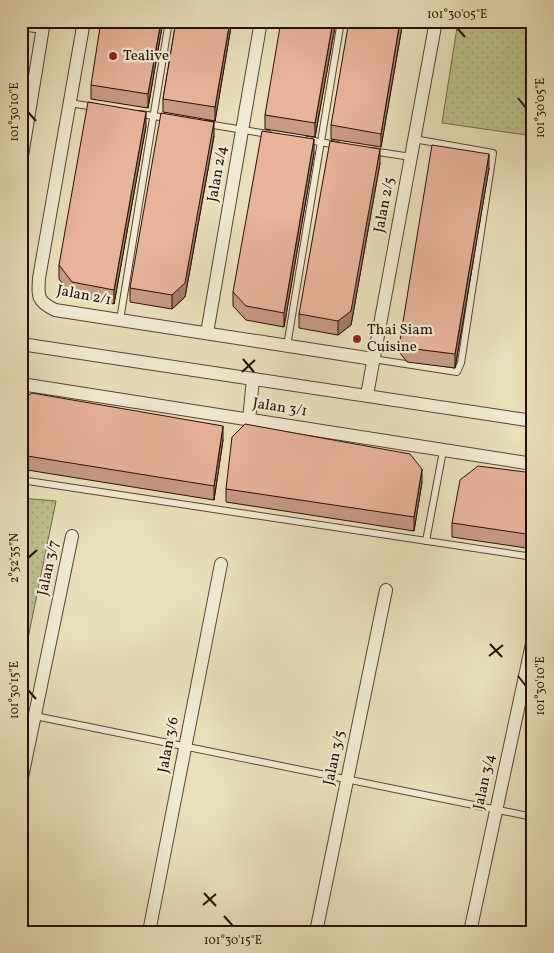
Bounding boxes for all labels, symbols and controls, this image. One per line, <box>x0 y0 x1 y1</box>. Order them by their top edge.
text: 101°30'05"E <box>427 7 487 23</box>
place label: Tealive <box>123 46 169 67</box>
marker: Tealive <box>107 50 119 62</box>
text: 101°30'05"E <box>533 78 549 138</box>
text: 101°30'10"E <box>7 82 23 142</box>
street label: Jalan 2/4 <box>203 144 233 204</box>
street label: Jalan 2/5 <box>369 175 401 235</box>
street label: Jalan 2/1 <box>55 280 113 312</box>
place label: Thai Siam Cuisine <box>367 320 433 358</box>
marker: Thai Siam Cuisine <box>351 333 363 345</box>
street label: Jalan 3/1 <box>251 393 309 423</box>
text: 2°52'35"N <box>7 533 23 583</box>
street label: Jalan 3/7 <box>33 538 65 598</box>
text: 101°30'10"E <box>533 656 549 716</box>
text: 101°30'15"E <box>7 661 23 719</box>
street label: Jalan 3/6 <box>153 715 185 775</box>
street label: Jalan 3/5 <box>319 729 351 787</box>
street label: Jalan 3/4 <box>469 752 501 812</box>
text: 101°30'15"E <box>204 933 262 949</box>

